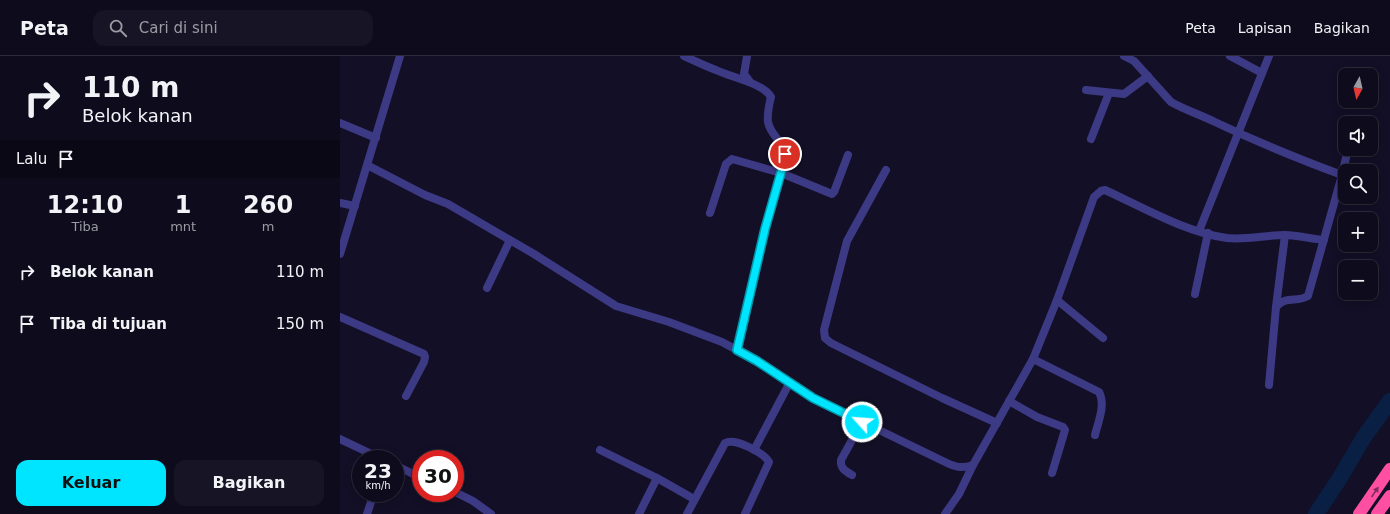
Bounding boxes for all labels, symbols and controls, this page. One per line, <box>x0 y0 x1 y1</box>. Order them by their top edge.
search box <box>93 10 373 46</box>
text: Peta <box>20 17 69 39</box>
icon: search <box>107 17 129 39</box>
text: Cari di sini <box>139 19 218 37</box>
text: Peta <box>1185 20 1216 36</box>
text: Lapisan <box>1238 20 1292 36</box>
text: Bagikan <box>1314 20 1370 36</box>
north arrow <box>1338 68 1378 108</box>
map controls <box>1338 68 1378 300</box>
text: 110 m <box>82 71 179 104</box>
icon: right <box>16 72 68 124</box>
text: Belok kanan <box>82 105 193 126</box>
button: sound <box>1338 116 1378 156</box>
pin <box>768 137 802 171</box>
icon: arrive <box>774 143 796 165</box>
icon: arrive <box>55 148 77 170</box>
text: Lalu <box>16 150 47 168</box>
button: search <box>1338 164 1378 204</box>
text: 12:10 <box>47 191 123 219</box>
text: 1 <box>175 191 191 219</box>
text: 260 <box>243 191 293 219</box>
button: + <box>1338 212 1378 252</box>
text: Tiba <box>71 219 99 234</box>
text: mnt <box>170 219 196 234</box>
text: m <box>262 219 274 234</box>
button: − <box>1338 260 1378 300</box>
icon: right <box>16 261 38 283</box>
text: Belok kanan <box>50 263 154 281</box>
text: 110 m <box>276 263 324 281</box>
icon: arrive <box>16 313 38 335</box>
text: Tiba di tujuan <box>50 315 167 333</box>
text: 150 m <box>276 315 324 333</box>
position arrow <box>841 401 883 443</box>
speed limit sign: 30 <box>412 450 464 502</box>
text: 23 <box>364 459 392 483</box>
button: Keluar <box>16 460 166 506</box>
button: Bagikan <box>174 460 324 506</box>
text: km/h <box>365 480 391 491</box>
one-way arrow <box>1371 486 1379 497</box>

